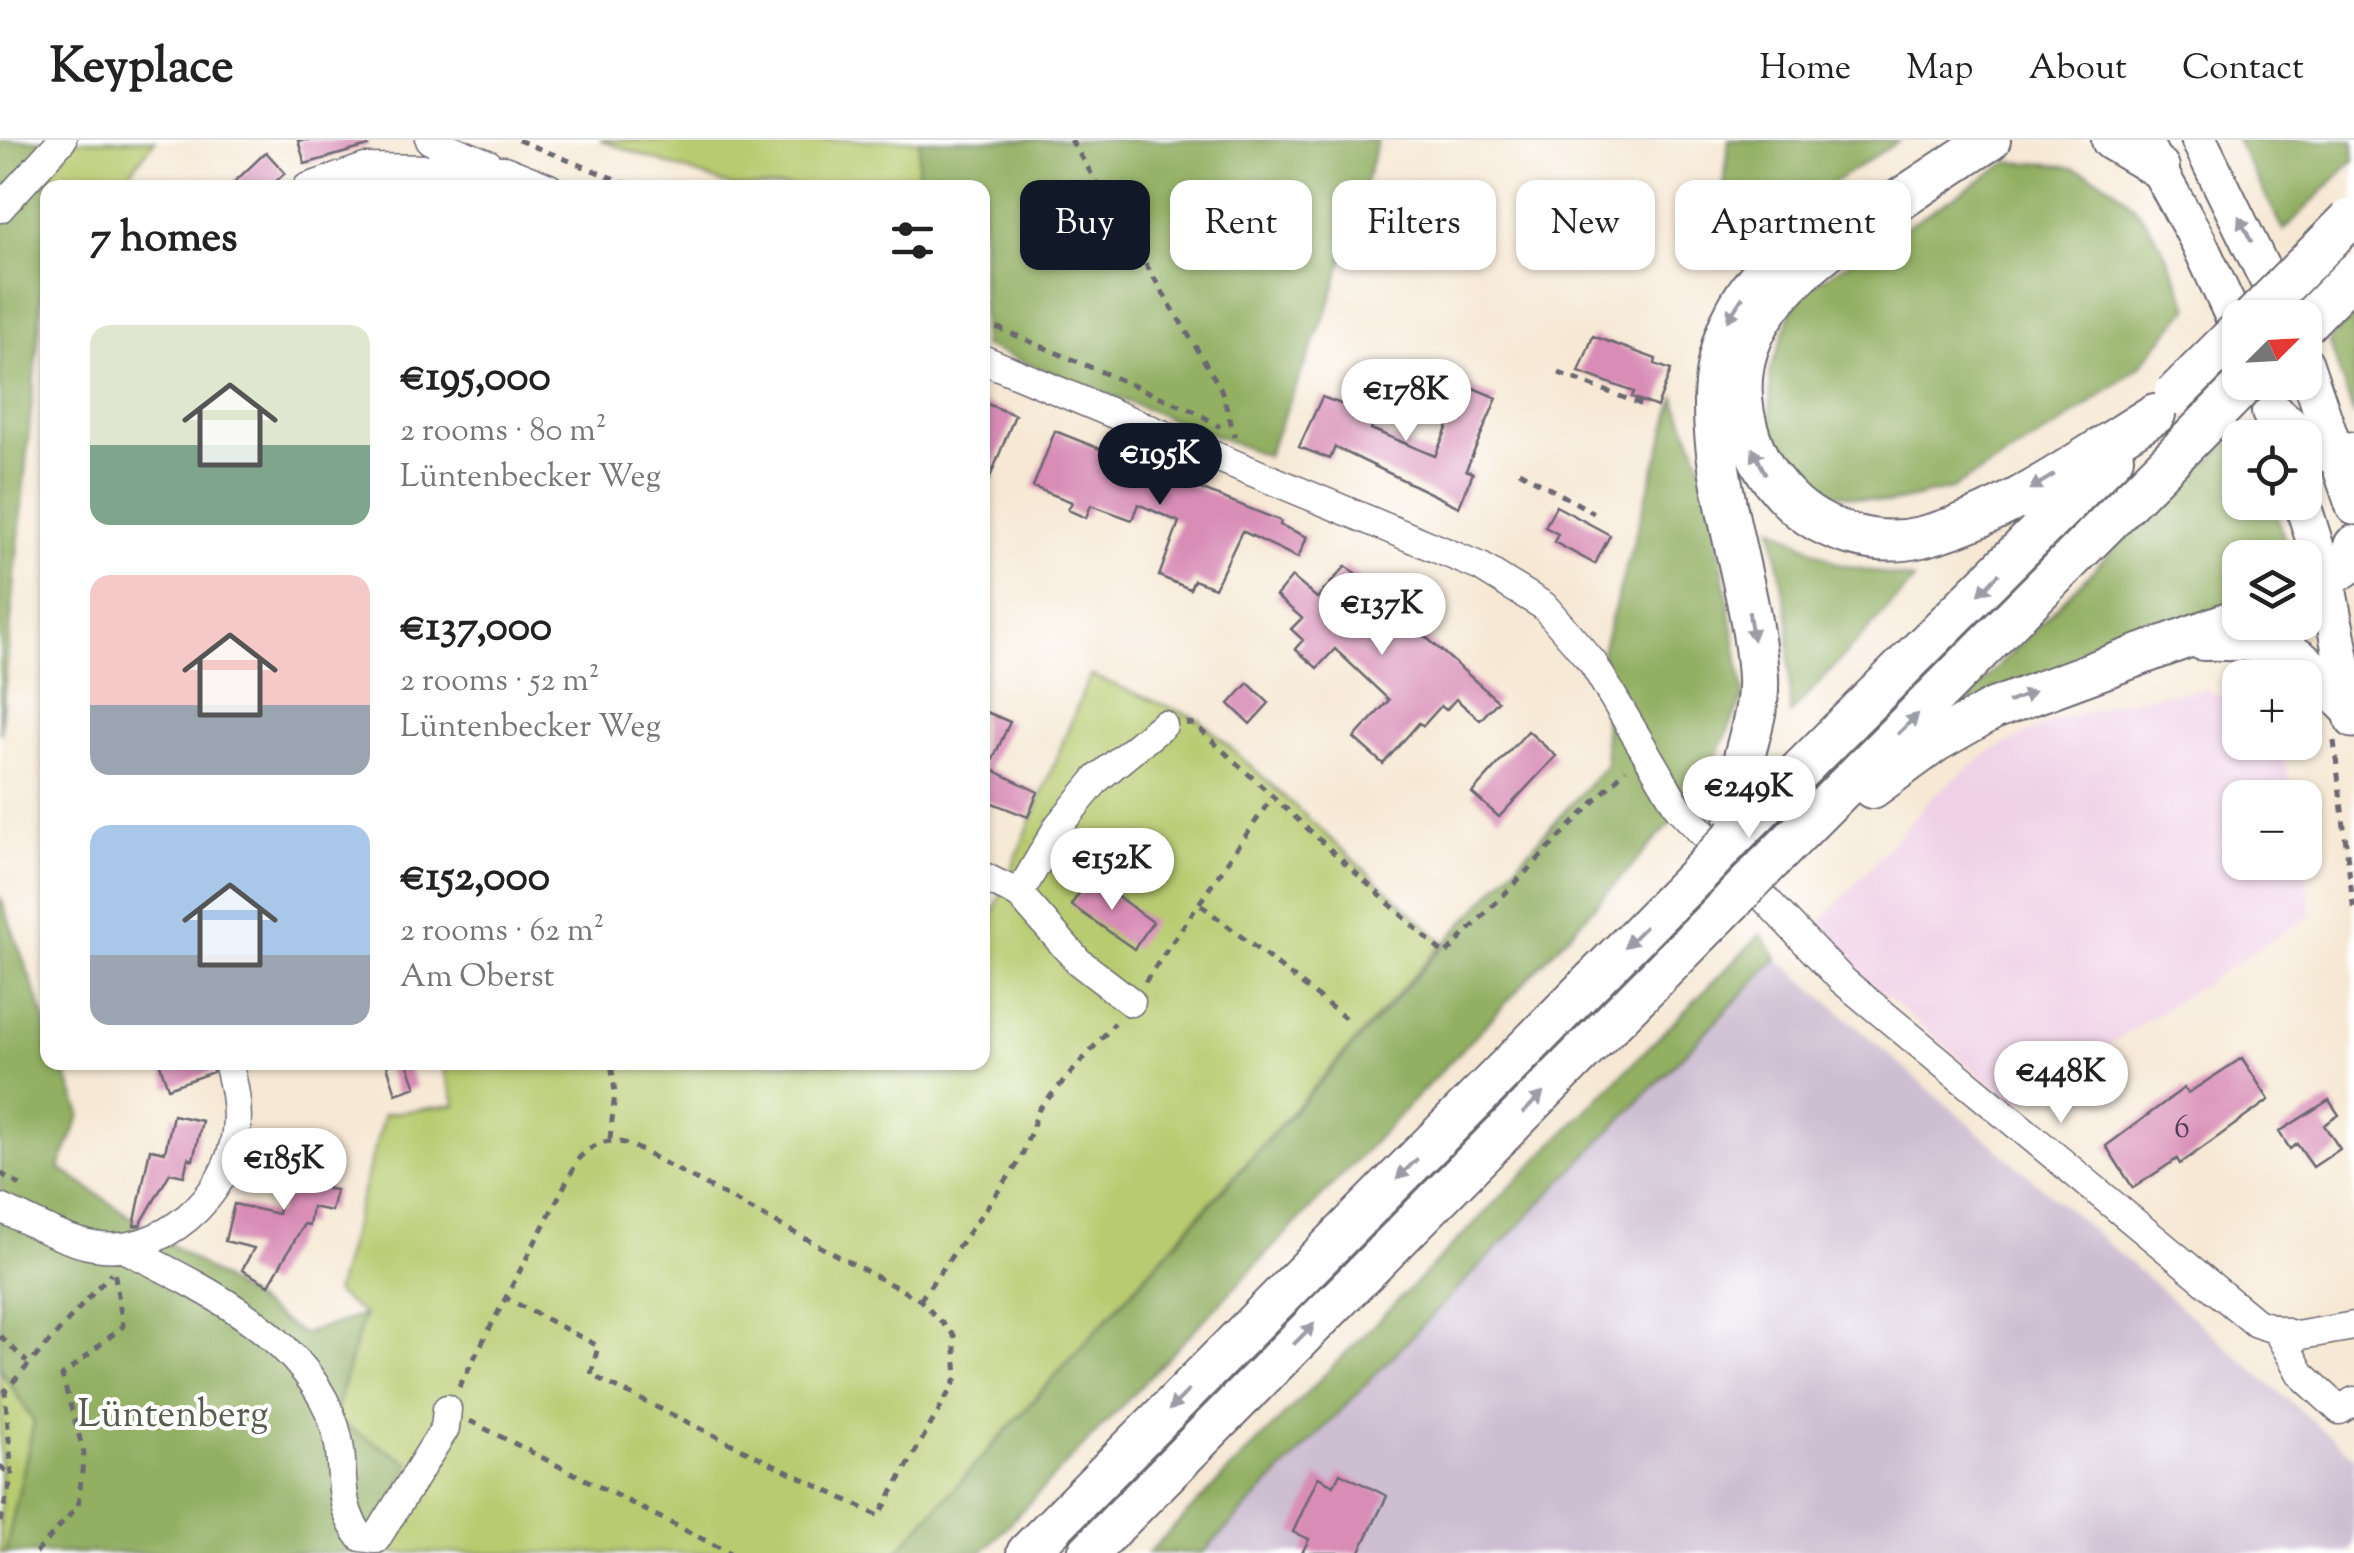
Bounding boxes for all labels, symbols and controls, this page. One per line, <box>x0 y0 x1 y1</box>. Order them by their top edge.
text: Keyplace <box>50 35 234 104</box>
text: Home <box>1759 44 1851 95</box>
text: Map <box>1906 44 1974 95</box>
text: About <box>2029 44 2127 95</box>
text: Contact <box>2182 44 2304 95</box>
chip: Buy <box>1020 180 1150 270</box>
chip: Rent <box>1170 180 1312 270</box>
chip: Filters <box>1332 180 1496 270</box>
chip: New <box>1516 180 1655 270</box>
chip: Apartment <box>1675 180 1911 270</box>
text: 7 homes <box>90 210 238 270</box>
icon: filters <box>885 213 940 268</box>
one-way arrow <box>2237 214 2254 243</box>
one-way arrow <box>1727 295 1745 322</box>
north arrow <box>2222 300 2322 400</box>
map controls <box>2222 300 2322 880</box>
text: €195,000 <box>400 349 551 409</box>
pin: €178K <box>1336 359 1476 444</box>
icon: home <box>170 365 290 485</box>
text: €178K <box>1363 368 1449 414</box>
text: 2 rooms · 80 m² <box>400 409 607 455</box>
button: locate <box>2222 420 2322 520</box>
pin: €195K <box>1090 423 1230 508</box>
text: €195K <box>1120 432 1200 478</box>
one-way arrow <box>1751 446 1768 475</box>
text: Lüntenbecker Weg <box>400 455 661 501</box>
one-way arrow <box>2028 473 2056 490</box>
button: layers <box>2222 540 2322 640</box>
one-way arrow <box>1978 571 2001 595</box>
pin: €137K <box>1312 573 1452 658</box>
text: €137K <box>1341 582 1423 628</box>
text: €137,000 <box>400 599 552 659</box>
one-way arrow <box>1744 610 1760 642</box>
icon: home <box>170 615 290 735</box>
text: 2 rooms · 52 m² <box>400 659 600 705</box>
button: + <box>2222 660 2322 760</box>
one-way arrow <box>2006 688 2036 704</box>
text: Lüntenbecker Weg <box>400 705 661 751</box>
one-way arrow <box>1896 712 1920 736</box>
pin: €249K <box>1679 756 1819 841</box>
text: €249K <box>1705 765 1793 811</box>
button: − <box>2222 780 2322 880</box>
pin: €152K <box>1042 828 1182 913</box>
text: €152K <box>1072 837 1152 883</box>
text: €152,000 <box>400 849 550 909</box>
icon: home <box>170 865 290 985</box>
text: 2 rooms · 62 m² <box>400 909 604 955</box>
one-way arrow <box>1624 925 1647 949</box>
text: Am Oberst <box>400 955 555 1001</box>
pin: €448K <box>1991 1041 2131 1126</box>
text: €448K <box>2016 1050 2106 1096</box>
one-way arrow <box>1520 1091 1544 1115</box>
house number: 6 <box>2174 1106 2190 1152</box>
pin: €185K <box>214 1128 354 1213</box>
text: €185K <box>244 1137 324 1183</box>
one-way arrow <box>1395 1156 1419 1180</box>
one-way arrow <box>1292 1323 1316 1347</box>
one-way arrow <box>1167 1387 1191 1411</box>
park label: Lüntenberg <box>78 1390 268 1444</box>

